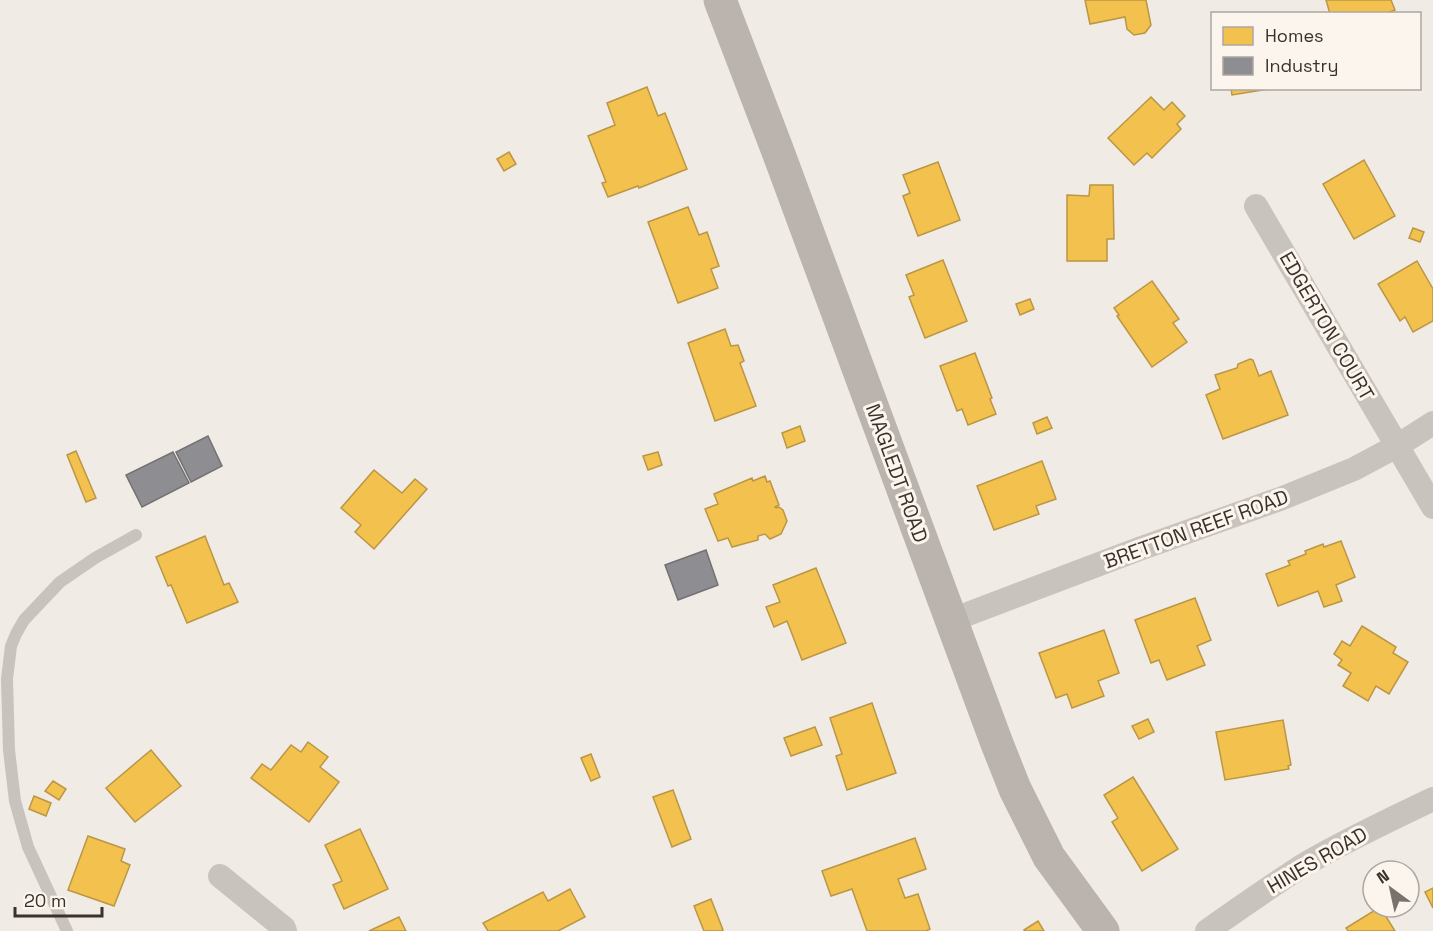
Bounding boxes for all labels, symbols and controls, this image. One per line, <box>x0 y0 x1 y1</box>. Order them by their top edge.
legend <box>1211 12 1421 90</box>
text: Homes <box>1265 24 1324 47</box>
text: Industry <box>1265 54 1338 77</box>
street label: EDGERTON COURT <box>1274 247 1380 405</box>
street label: MAGLEDT ROAD <box>860 400 934 546</box>
street label: BRETTON REEF ROAD <box>1100 484 1292 574</box>
street label: HINES ROAD <box>1262 821 1372 899</box>
north arrow <box>1361 859 1421 919</box>
text: N <box>1373 865 1393 889</box>
scale bar <box>15 880 102 918</box>
text: 20 m <box>24 889 67 912</box>

